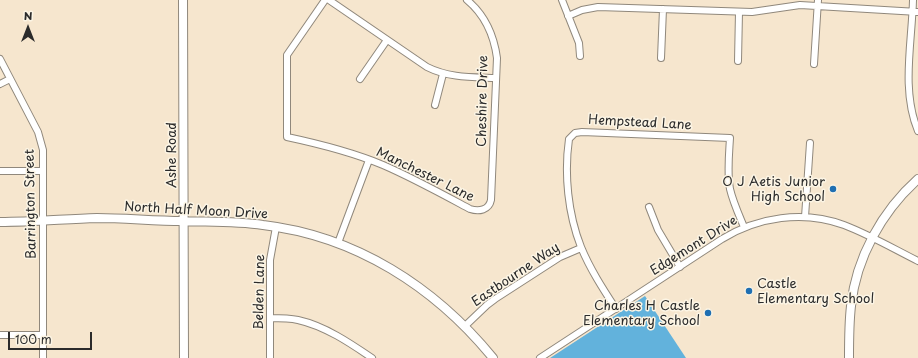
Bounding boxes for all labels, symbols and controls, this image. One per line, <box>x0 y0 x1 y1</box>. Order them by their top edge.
text: N <box>24 7 32 24</box>
north arrow <box>8 8 48 48</box>
street label: Cheshire Drive <box>474 55 492 147</box>
street label: Hempstead Lane <box>588 112 692 134</box>
street label: Ashe Road <box>164 122 180 188</box>
street label: Manchester Lane <box>373 144 477 206</box>
street label: Barrington Street <box>22 149 40 259</box>
place label: O J Aetis Junior High School <box>722 174 825 205</box>
marker: O J Aetis Junior High School <box>828 184 838 194</box>
street label: North Half Moon Drive <box>124 199 268 223</box>
street label: Edgemont Drive <box>648 213 740 279</box>
street label: Eastbourne Way <box>469 240 563 310</box>
street label: Belden Lane <box>252 254 268 330</box>
place label: Castle Elementary School <box>757 276 874 307</box>
marker: Castle Elementary School <box>744 286 754 296</box>
place label: Charles H Castle Elementary School <box>583 298 700 329</box>
marker: Charles H Castle Elementary School <box>703 308 713 318</box>
scale bar <box>10 324 94 350</box>
text: 100 m <box>15 330 52 348</box>

